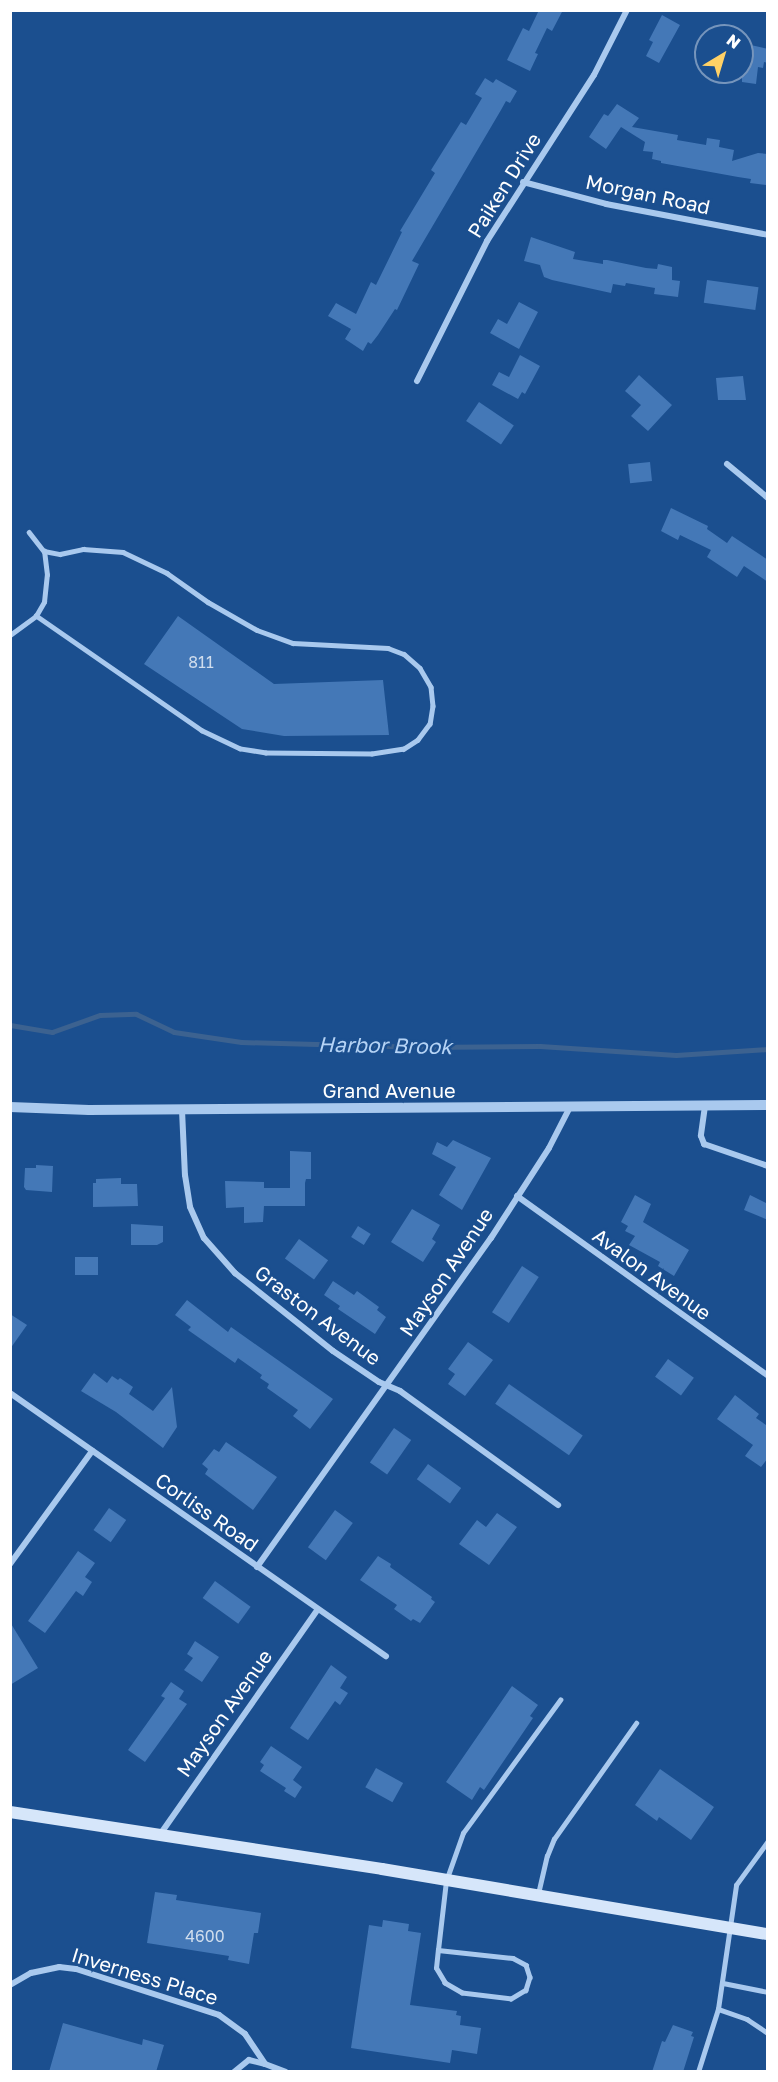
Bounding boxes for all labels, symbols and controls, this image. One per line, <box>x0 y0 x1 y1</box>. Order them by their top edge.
north arrow <box>694 24 754 84</box>
text: N <box>723 30 745 53</box>
street label: Paiken Drive <box>462 128 546 242</box>
street label: Morgan Road <box>584 169 712 219</box>
house number: 811 <box>188 652 214 672</box>
water label: Harbor Brook <box>318 1031 452 1059</box>
street label: Grand Avenue <box>322 1078 456 1102</box>
street label: Mayson Avenue <box>394 1203 498 1341</box>
street label: Avalon Avenue <box>588 1223 716 1325</box>
street label: Graston Avenue <box>250 1260 386 1370</box>
street label: Corliss Road <box>151 1468 263 1556</box>
street label: Mayson Avenue <box>171 1645 277 1781</box>
house number: 4600 <box>185 1926 225 1946</box>
street label: Inverness Place <box>69 1942 221 2010</box>

